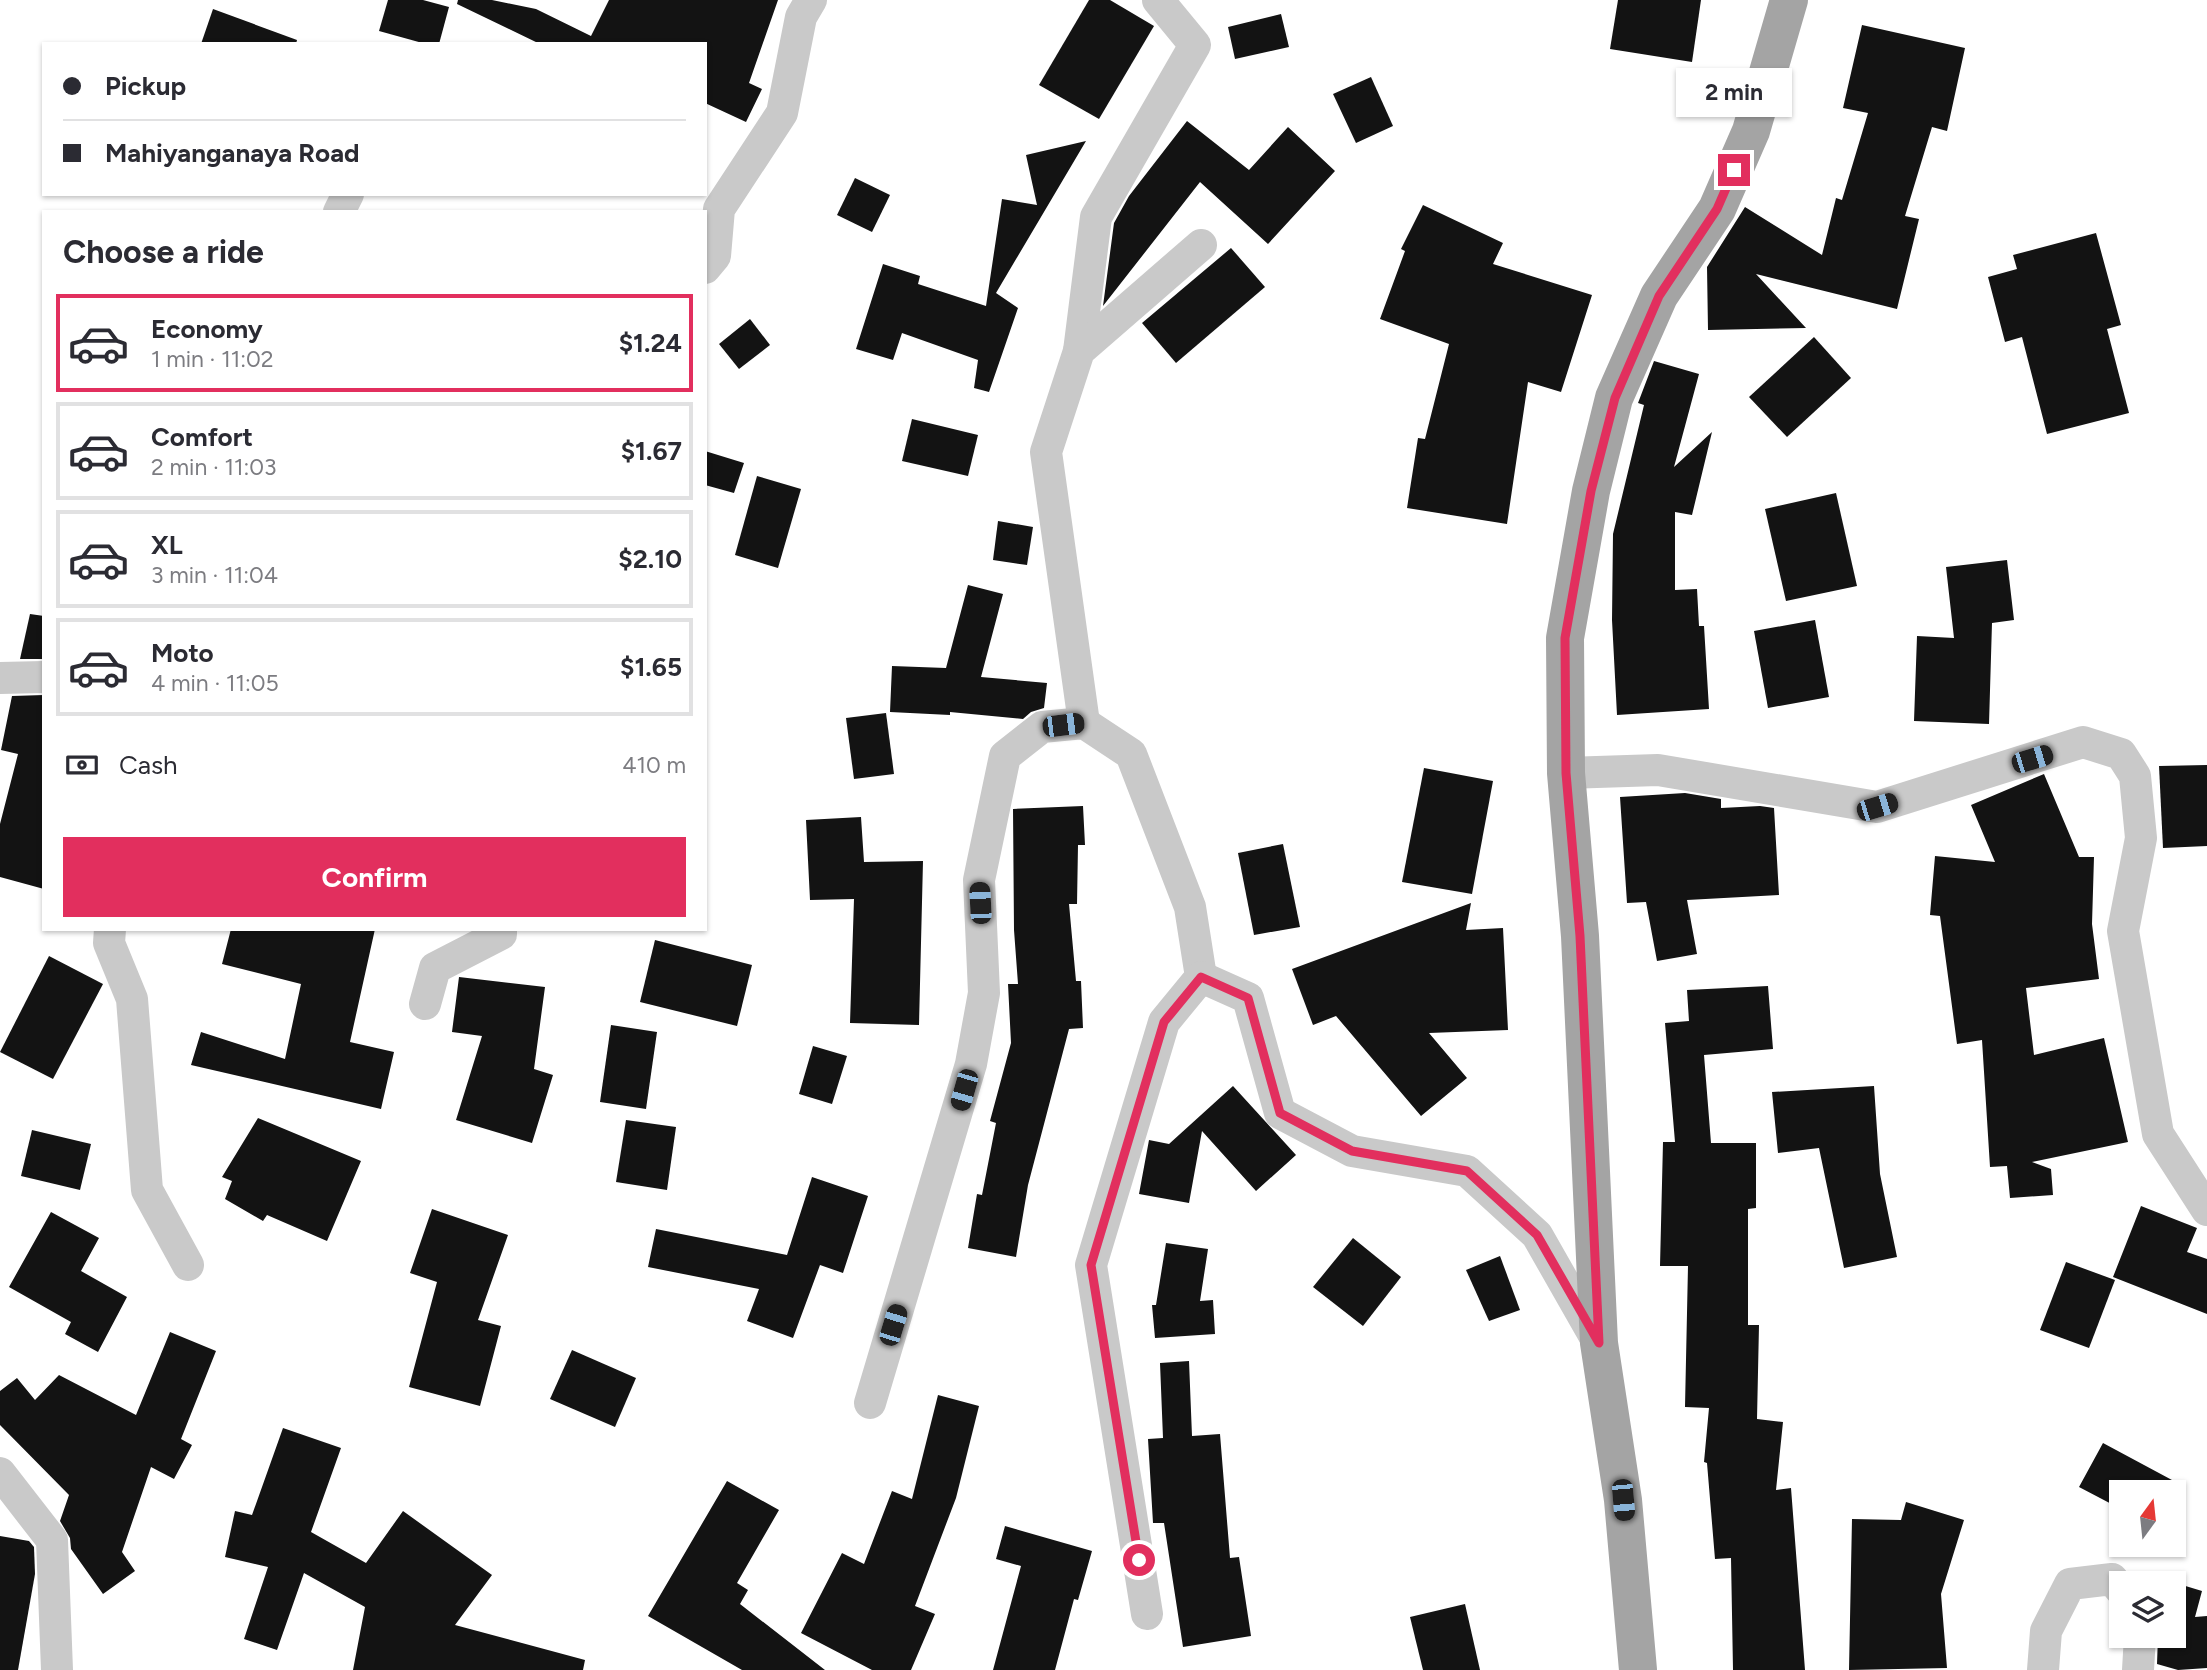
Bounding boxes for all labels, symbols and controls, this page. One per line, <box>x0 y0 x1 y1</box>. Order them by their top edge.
callout: 2 min <box>1676 68 1792 118</box>
text: Pickup <box>105 70 186 102</box>
text: 2 min <box>1705 78 1763 106</box>
text: Mahiyanganaya Road <box>105 137 360 169</box>
route end <box>1718 154 1750 186</box>
text: Choose a ride <box>63 233 264 271</box>
icon: car <box>67 312 130 375</box>
text: Economy <box>151 313 263 345</box>
text: $1.24 <box>619 327 682 359</box>
text: 1 min · 11:02 <box>151 345 274 373</box>
icon: car <box>67 420 130 483</box>
text: Comfort <box>151 421 253 453</box>
text: $1.67 <box>621 435 682 467</box>
text: 2 min · 11:03 <box>151 453 277 481</box>
icon: car <box>67 528 130 591</box>
text: XL <box>151 529 183 561</box>
text: $2.10 <box>618 543 682 575</box>
text: 3 min · 11:04 <box>151 561 278 589</box>
icon: car <box>67 636 130 699</box>
text: Moto <box>151 637 214 669</box>
text: $1.65 <box>620 651 682 683</box>
text: 4 min · 11:05 <box>151 669 279 697</box>
car <box>1041 712 1086 738</box>
car <box>2009 743 2056 775</box>
icon: cash <box>63 746 101 784</box>
text: Cash <box>119 749 178 781</box>
text: 410 m <box>622 751 686 779</box>
car <box>1854 791 1901 823</box>
button: Confirm <box>63 837 686 917</box>
car <box>969 881 992 925</box>
car <box>949 1067 980 1113</box>
car <box>877 1302 910 1348</box>
car <box>1611 1478 1636 1522</box>
north arrow <box>2109 1480 2186 1558</box>
map controls <box>2109 1480 2186 1648</box>
route start <box>1123 1544 1155 1576</box>
button: layers <box>2109 1571 2186 1648</box>

